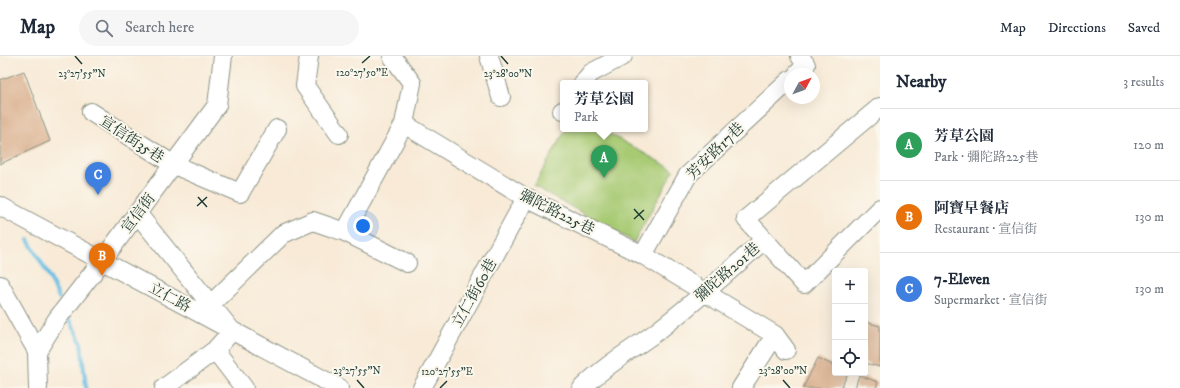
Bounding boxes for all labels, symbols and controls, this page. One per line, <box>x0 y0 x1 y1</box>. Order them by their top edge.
search box <box>79 10 359 46</box>
text: Map <box>20 16 55 39</box>
icon: search <box>93 17 115 39</box>
text: Search here <box>125 18 194 37</box>
text: Map <box>1000 19 1026 37</box>
text: Directions <box>1048 19 1106 37</box>
text: Saved <box>1128 19 1160 37</box>
text: 120°27'50"E <box>336 67 388 79</box>
text: 23°27'55"N <box>58 68 106 80</box>
text: 23°28'00"N <box>484 68 532 80</box>
north arrow <box>784 68 820 104</box>
text: Nearby <box>896 71 946 93</box>
text: 3 results <box>1123 74 1164 90</box>
popup <box>560 80 648 132</box>
text: 芳草公園 <box>574 90 634 109</box>
text: Park <box>574 109 598 125</box>
street label: 宣信街35巷 <box>96 112 168 167</box>
street label: 芳安路17巷 <box>683 119 748 184</box>
text: 芳草公園 <box>934 127 994 146</box>
text: A <box>905 137 913 153</box>
text: 120 m <box>1133 137 1164 153</box>
pin: A <box>591 145 617 178</box>
text: Park · 彌陀路225巷 <box>934 149 1038 165</box>
pin: C <box>85 162 111 195</box>
street label: 彌陀路225巷 <box>516 185 598 240</box>
street label: 宣信街 <box>117 190 160 237</box>
text: 阿寶早餐店 <box>934 199 1009 218</box>
text: B <box>905 209 913 225</box>
text: 130 m <box>1135 209 1164 225</box>
your location <box>353 216 373 236</box>
text: Restaurant · 宣信街 <box>934 221 1037 237</box>
street label: 彌陀路201巷 <box>691 239 764 306</box>
pin: B <box>89 243 115 276</box>
street label: 立仁街60巷 <box>448 255 501 331</box>
map controls <box>832 268 868 376</box>
button: + <box>832 268 868 304</box>
text: 7-Eleven <box>934 270 990 289</box>
street label: 立仁路 <box>145 278 194 316</box>
text: C <box>905 281 913 297</box>
text: 130 m <box>1135 281 1164 297</box>
text: Supermarket · 宣信街 <box>934 292 1047 308</box>
button: − <box>832 304 868 340</box>
button: locate <box>832 340 868 376</box>
text: 23°27'55"N <box>333 365 381 377</box>
text: 23°28'00"N <box>759 365 807 377</box>
text: 120°27'55"E <box>421 366 473 378</box>

